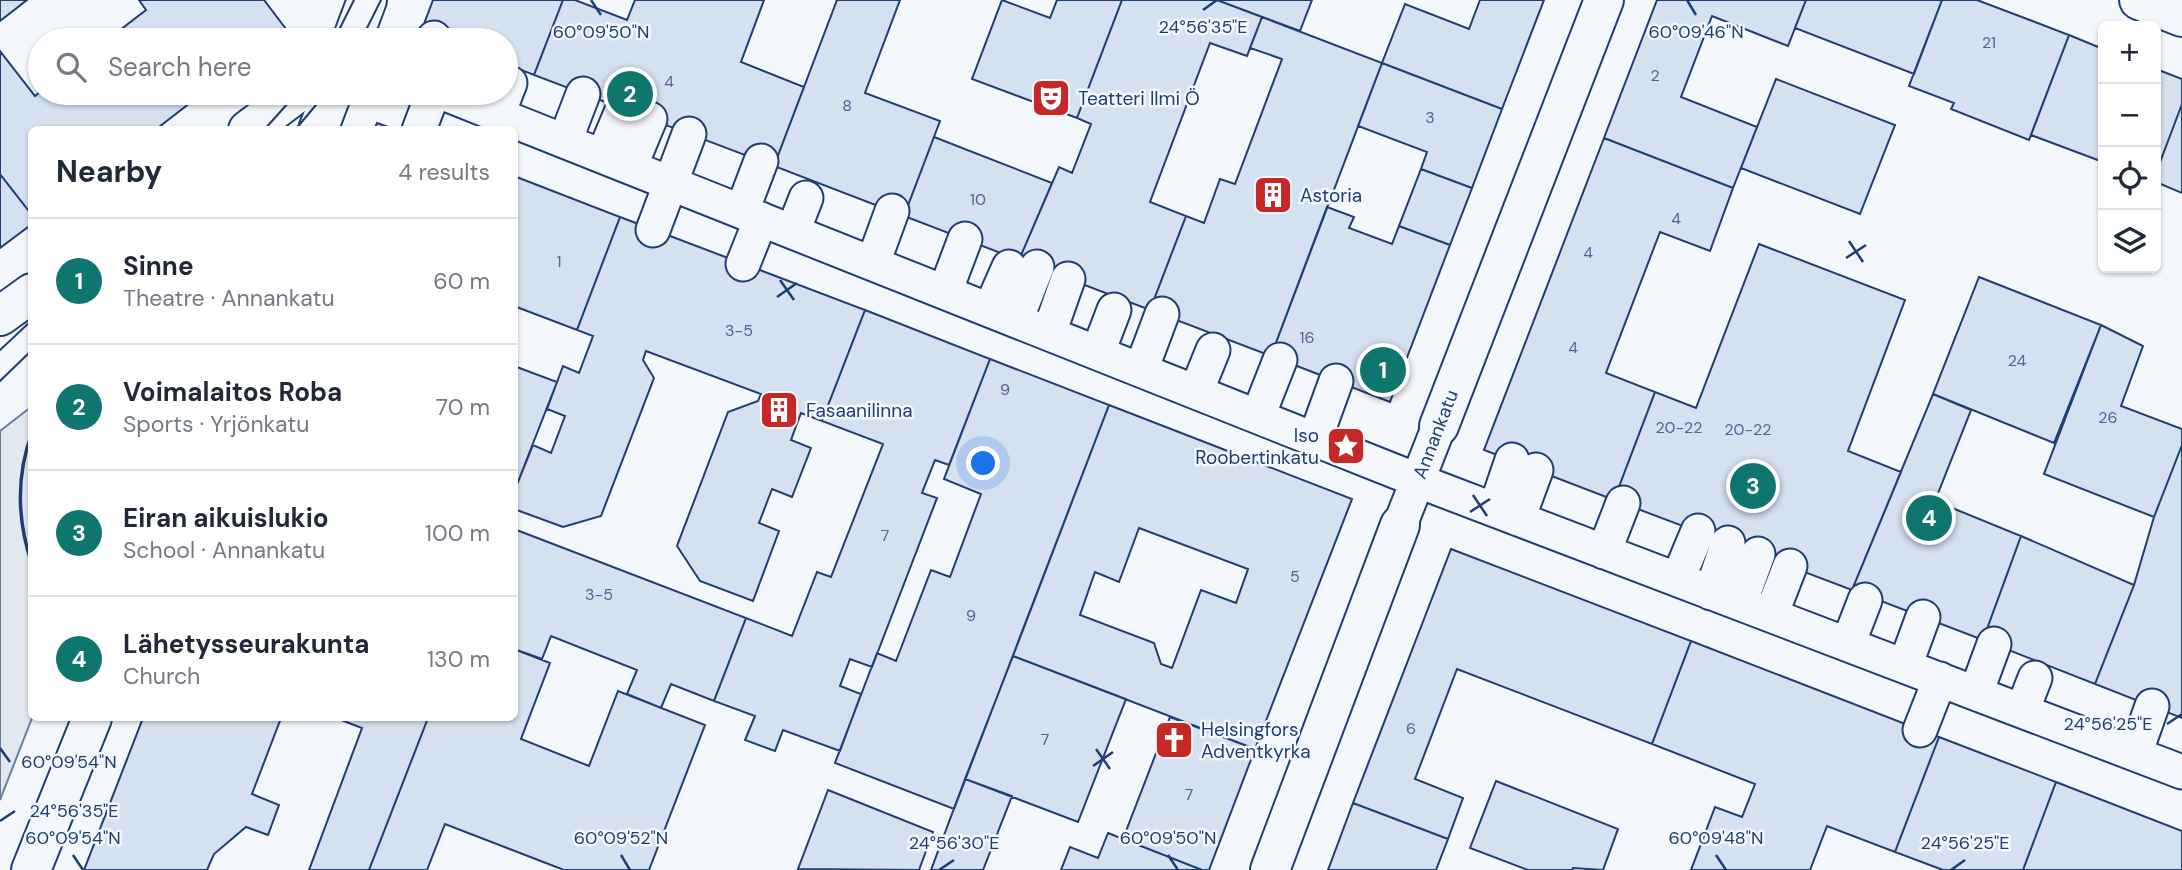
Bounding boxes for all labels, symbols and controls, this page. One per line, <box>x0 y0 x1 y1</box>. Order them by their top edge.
text: 24°56'35"E <box>1158 15 1248 39</box>
text: 60°09'50"N <box>553 20 649 44</box>
text: 60°09'46"N <box>1648 20 1744 44</box>
map controls <box>2098 21 2161 273</box>
button: + <box>2098 21 2161 84</box>
search box <box>28 28 518 105</box>
house number: 21 <box>1982 32 1996 53</box>
icon: search <box>52 48 90 86</box>
text: Search here <box>108 50 251 84</box>
house number: 2 <box>1650 65 1660 86</box>
pin: 2 <box>607 68 653 120</box>
house number: 4 <box>664 71 674 92</box>
theatre icon: Teatteri Ilmi Ö <box>1030 77 1072 119</box>
button: − <box>2098 84 2161 147</box>
place label: Teatteri Ilmi Ö <box>1078 86 1200 111</box>
house number: 8 <box>842 95 852 116</box>
house number: 3 <box>1425 107 1435 128</box>
button: locate <box>2098 147 2161 210</box>
text: Nearby <box>56 152 162 191</box>
text: 4 results <box>398 157 490 187</box>
building icon: Astoria <box>1252 174 1294 216</box>
place label: Astoria <box>1300 183 1362 208</box>
house number: 10 <box>970 189 986 210</box>
house number: 4 <box>1671 208 1681 229</box>
button: layers <box>2098 210 2161 273</box>
house number: 4 <box>1583 242 1593 263</box>
text: Sinne <box>123 249 194 283</box>
house number: 1 <box>557 251 562 272</box>
text: 1 <box>75 266 83 296</box>
text: 60 m <box>433 266 490 296</box>
text: Theatre · Annankatu <box>123 283 335 313</box>
house number: 3-5 <box>725 320 753 341</box>
house number: 16 <box>1299 327 1315 348</box>
house number: 4 <box>1568 337 1578 358</box>
pin: 1 <box>1360 344 1406 396</box>
house number: 24 <box>2008 350 2027 371</box>
text: Voimalaitos Roba <box>123 375 342 409</box>
house number: 9 <box>1000 379 1010 400</box>
street label: Annankatu <box>1407 386 1464 482</box>
building icon: Fasaanilinna <box>758 389 800 431</box>
text: 2 <box>72 392 86 422</box>
text: 70 m <box>436 392 490 422</box>
place label: Fasaanilinna <box>806 398 912 423</box>
house number: 26 <box>2098 407 2118 428</box>
text: Sports · Yrjönkatu <box>123 409 310 439</box>
house number: 20-22 <box>1655 417 1703 438</box>
house number: 20-22 <box>1724 419 1772 440</box>
place label: Iso Roobertinkatu <box>1195 423 1319 470</box>
place icon: Iso Roobertinkatu <box>1325 425 1367 467</box>
your location <box>966 446 1000 480</box>
pin: 3 <box>1730 460 1776 512</box>
pin: 4 <box>1906 492 1952 544</box>
text: Eiran aikuislukio <box>123 501 329 535</box>
text: 3 <box>72 518 86 548</box>
text: 100 m <box>425 518 490 548</box>
house number: 7 <box>881 525 889 546</box>
text: School · Annankatu <box>123 535 325 565</box>
house number: 5 <box>1290 566 1300 587</box>
house number: 3-5 <box>585 584 613 605</box>
house number: 9 <box>966 605 976 626</box>
text: Lähetysseurakunta <box>123 627 369 661</box>
text: 4 <box>72 644 86 674</box>
text: 130 m <box>427 644 490 674</box>
text: Church <box>123 661 200 691</box>
text: 24°56'25"E <box>2064 712 2152 736</box>
place label: Helsingfors Adventkyrka <box>1201 717 1311 764</box>
house number: 6 <box>1406 718 1416 739</box>
church icon: Helsingfors Adventkyrka <box>1153 719 1195 761</box>
house number: 7 <box>1041 729 1049 750</box>
text: 60°09'54"N <box>21 750 117 774</box>
house number: 7 <box>1185 784 1193 805</box>
text: 24°56'35"E <box>29 799 119 823</box>
text: 60°09'54"N <box>25 826 121 850</box>
text: 60°09'52"N <box>574 826 668 850</box>
text: 60°09'50"N <box>1120 826 1216 850</box>
text: 60°09'48"N <box>1669 826 1763 850</box>
text: 24°56'30"E <box>909 831 999 855</box>
text: 24°56'25"E <box>1921 831 2009 855</box>

